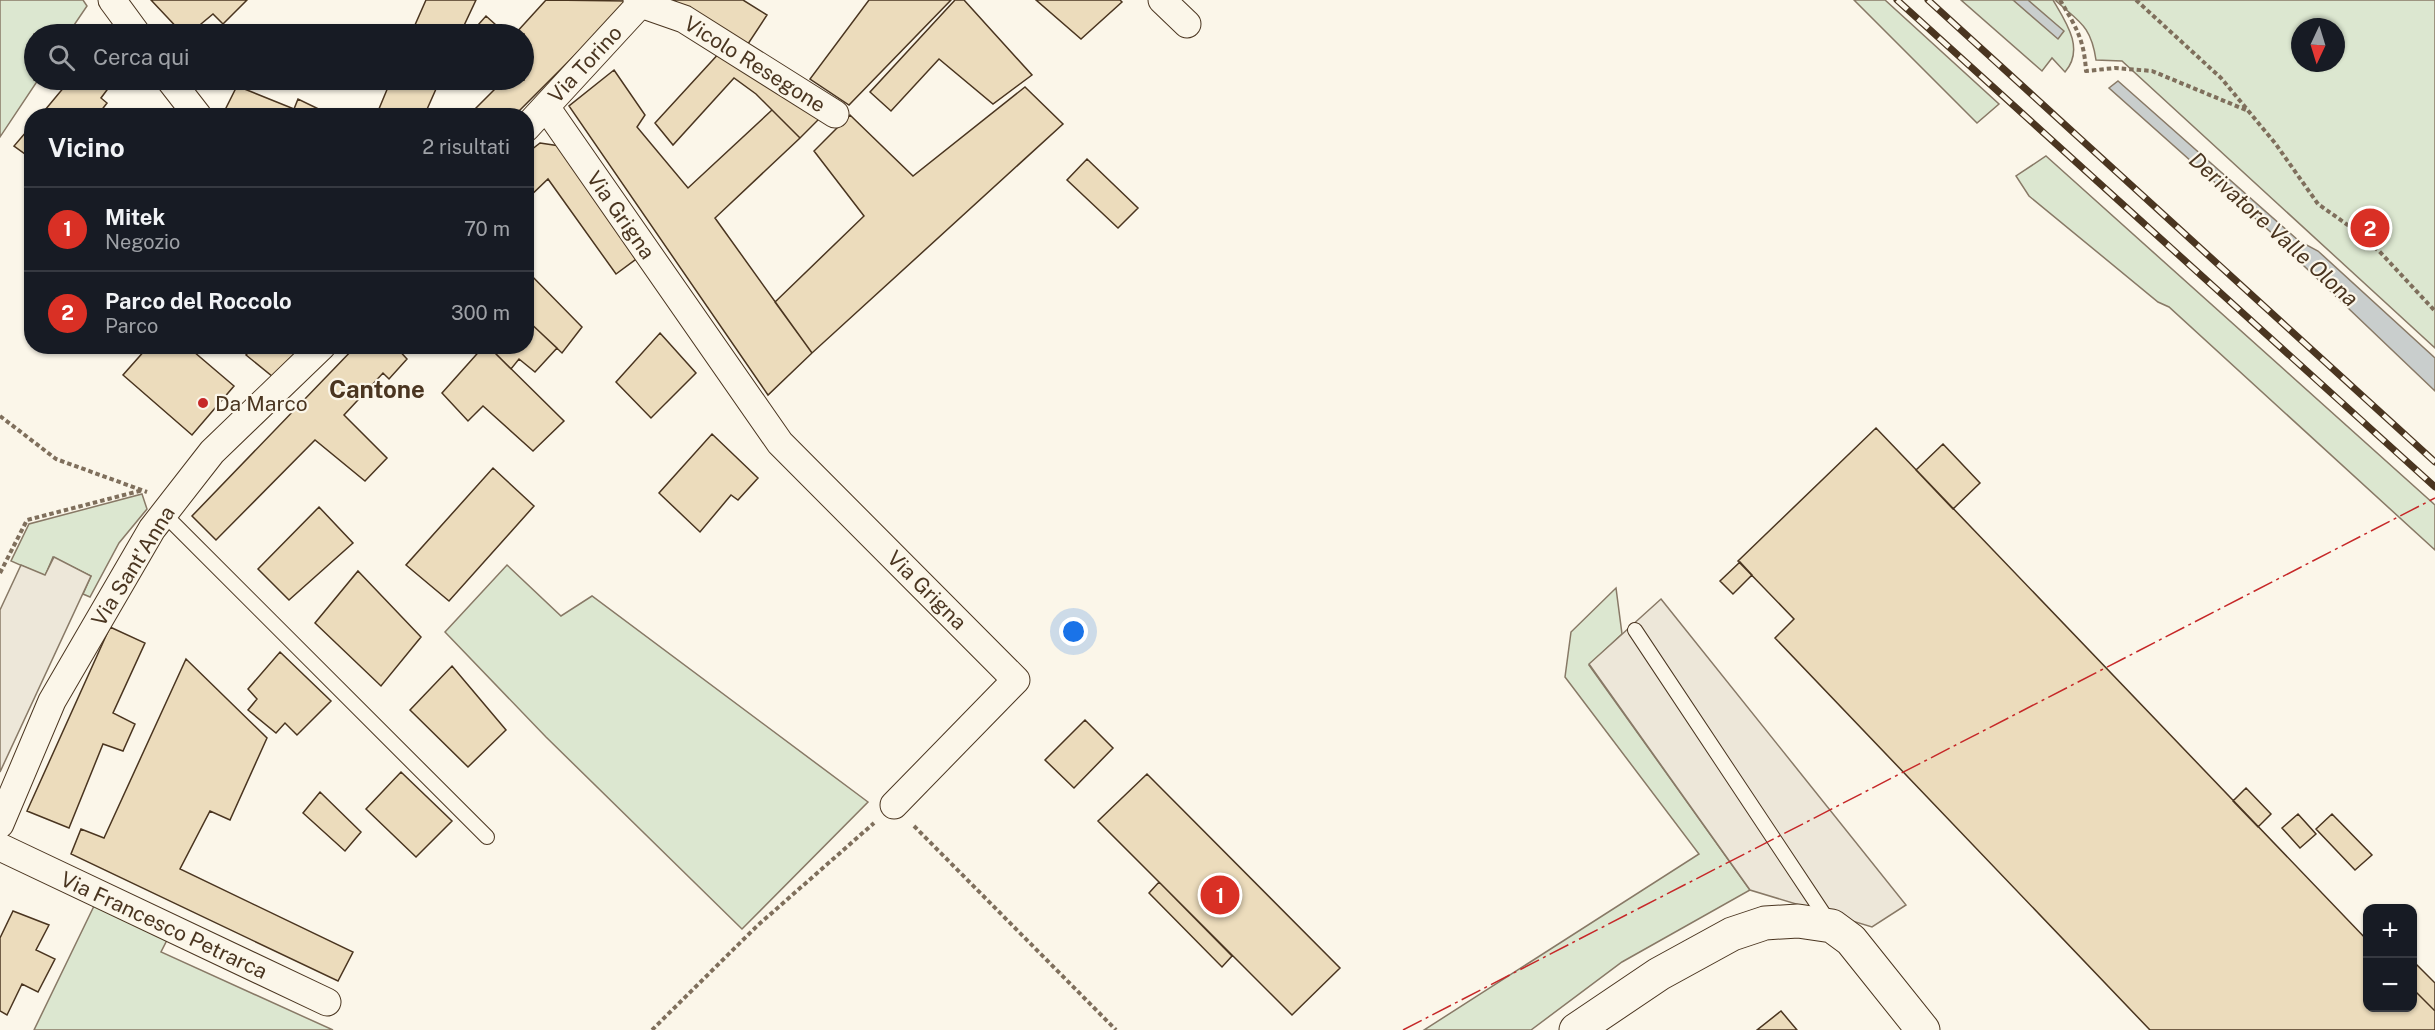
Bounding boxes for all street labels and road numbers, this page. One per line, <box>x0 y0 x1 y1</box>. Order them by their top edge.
street label: Vicolo Resegone <box>680 10 830 118</box>
street label: Via Torino <box>543 20 627 108</box>
street label: Via Grigna <box>582 166 660 264</box>
street label: Via Sant'Anna <box>86 501 180 631</box>
street label: Via Grigna <box>882 545 972 635</box>
street label: Via Francesco Petrarca <box>57 866 271 984</box>

